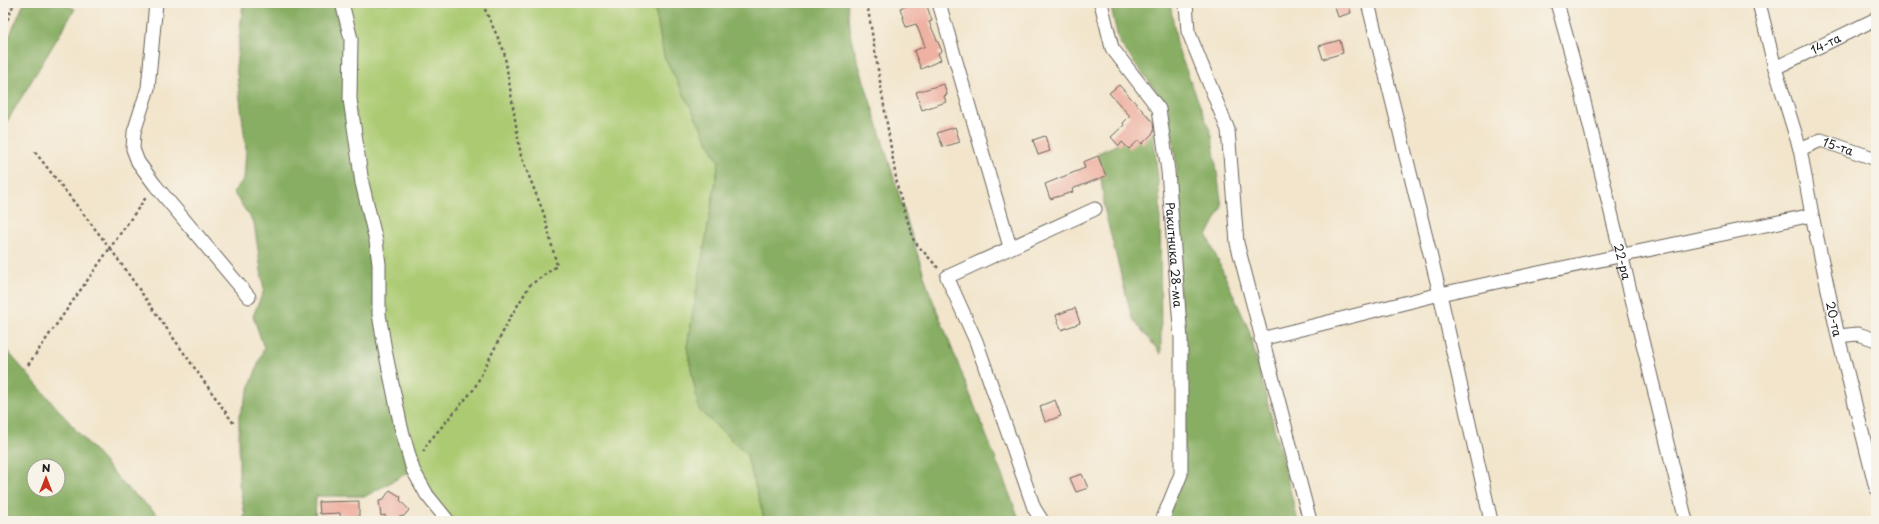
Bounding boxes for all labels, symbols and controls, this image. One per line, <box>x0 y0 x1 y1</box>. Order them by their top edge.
street label: 14-та <box>1807 28 1844 59</box>
street label: 15-та <box>1820 132 1857 160</box>
street label: Ракитника 28-ма <box>1161 201 1188 309</box>
street label: 22-ра <box>1610 242 1636 282</box>
street label: 20-та <box>1822 299 1847 339</box>
north arrow <box>26 458 66 498</box>
text: N <box>42 459 51 476</box>

